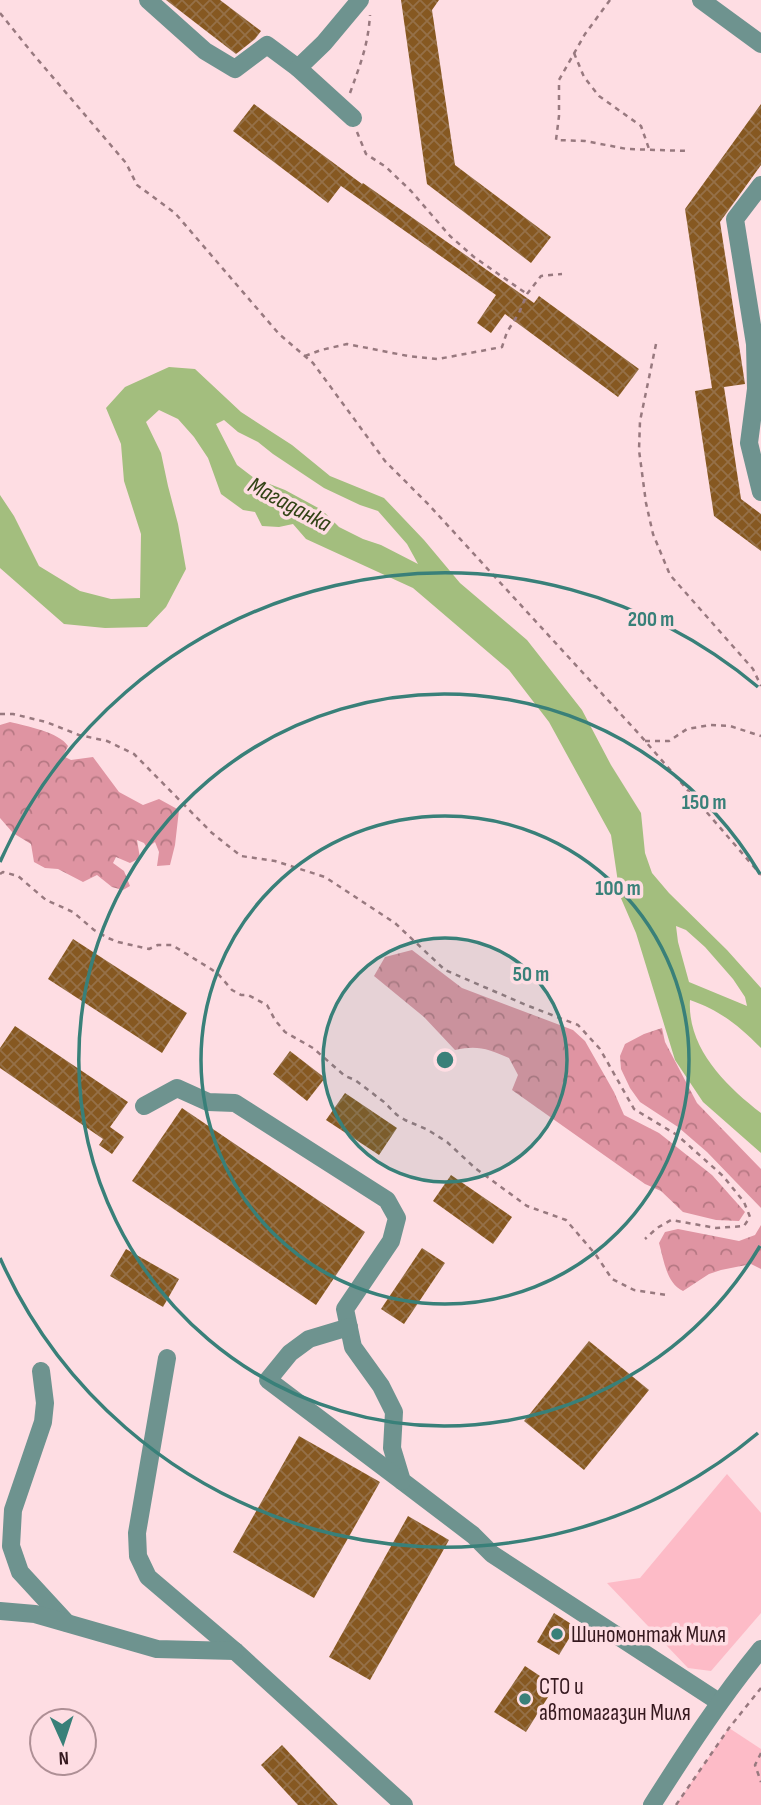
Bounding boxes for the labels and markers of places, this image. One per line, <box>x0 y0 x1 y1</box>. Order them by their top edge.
centre of rings <box>433 1048 457 1072</box>
place label: Шиномонтаж Миля <box>571 1621 726 1649</box>
marker: Шиномонтаж Миля <box>549 1626 565 1642</box>
place label: СТО и автомагазин Миля <box>539 1673 691 1727</box>
marker: СТО и автомагазин Миля <box>517 1691 533 1707</box>

